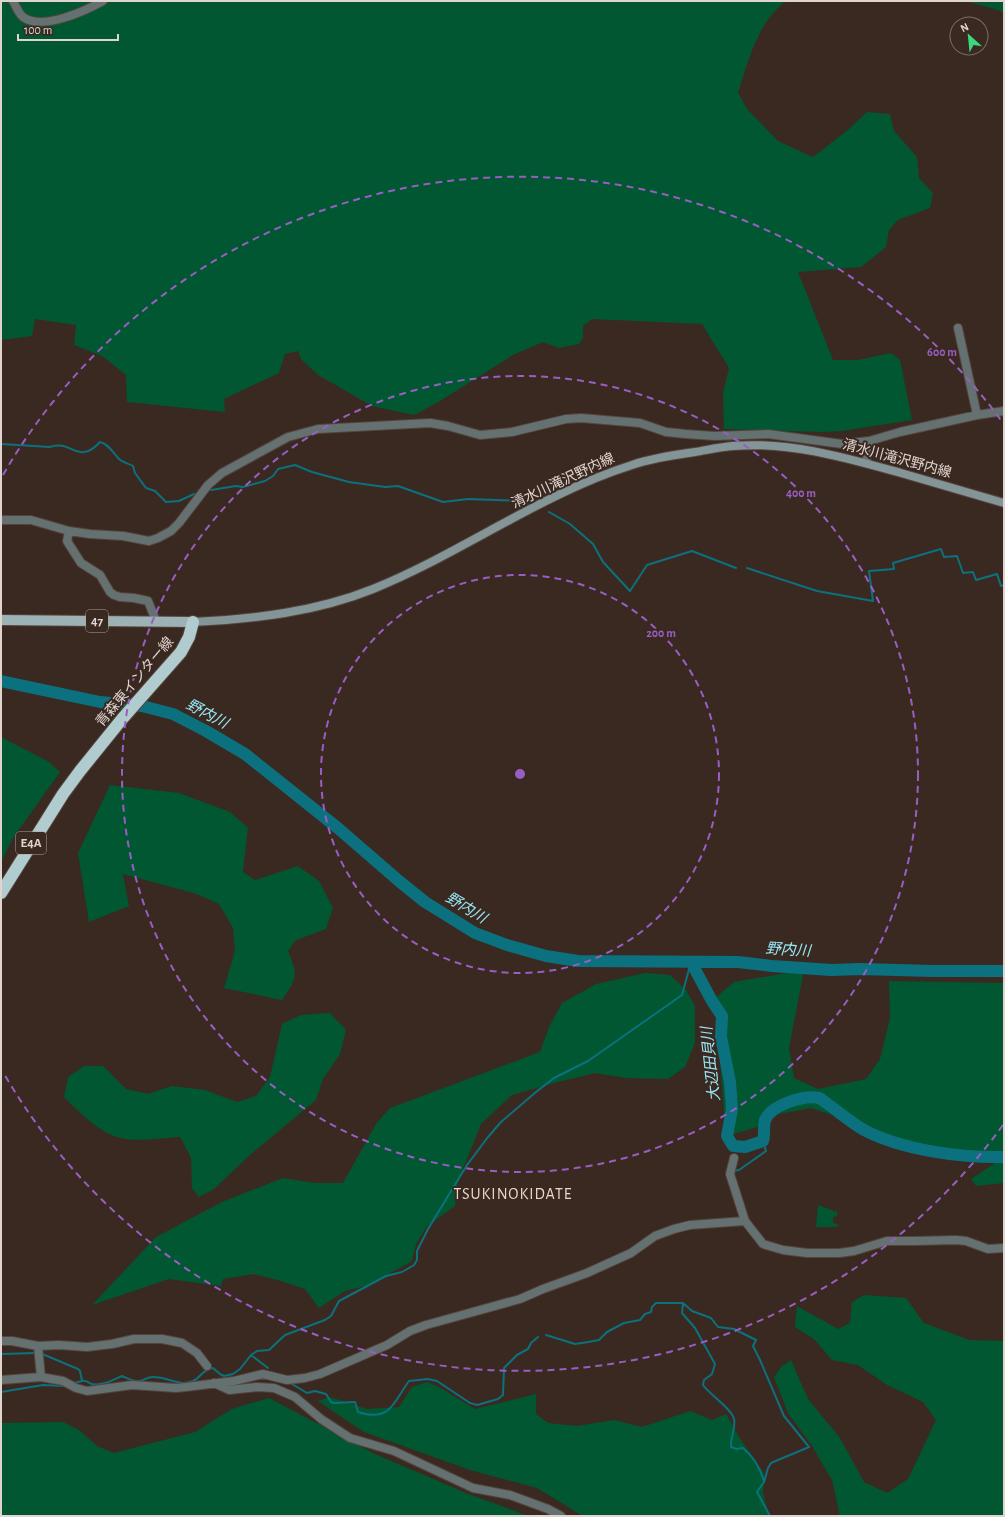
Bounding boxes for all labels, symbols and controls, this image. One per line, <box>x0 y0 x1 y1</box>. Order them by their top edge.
scale bar <box>18 16 118 42</box>
north arrow <box>949 16 989 56</box>
text: N <box>959 21 971 34</box>
text: 100 m <box>24 24 52 36</box>
text: 600 m <box>927 346 957 358</box>
street label: 清水川滝沢野内線 <box>841 437 953 480</box>
street label: 清水川滝沢野内線 <box>509 450 617 511</box>
text: 400 m <box>786 487 816 499</box>
road number: 47 <box>86 610 108 632</box>
text: 200 m <box>646 627 676 639</box>
street label: 青森東インター線 <box>93 634 176 729</box>
water label: 野内川 <box>184 696 233 732</box>
centre of rings <box>513 767 527 781</box>
road number: E4A <box>16 832 46 854</box>
water label: 野内川 <box>443 889 491 927</box>
water label: 野内川 <box>765 940 813 959</box>
water label: 大辺田貝川 <box>698 1024 722 1102</box>
district label: TSUKINOKIDATE <box>453 1186 573 1202</box>

